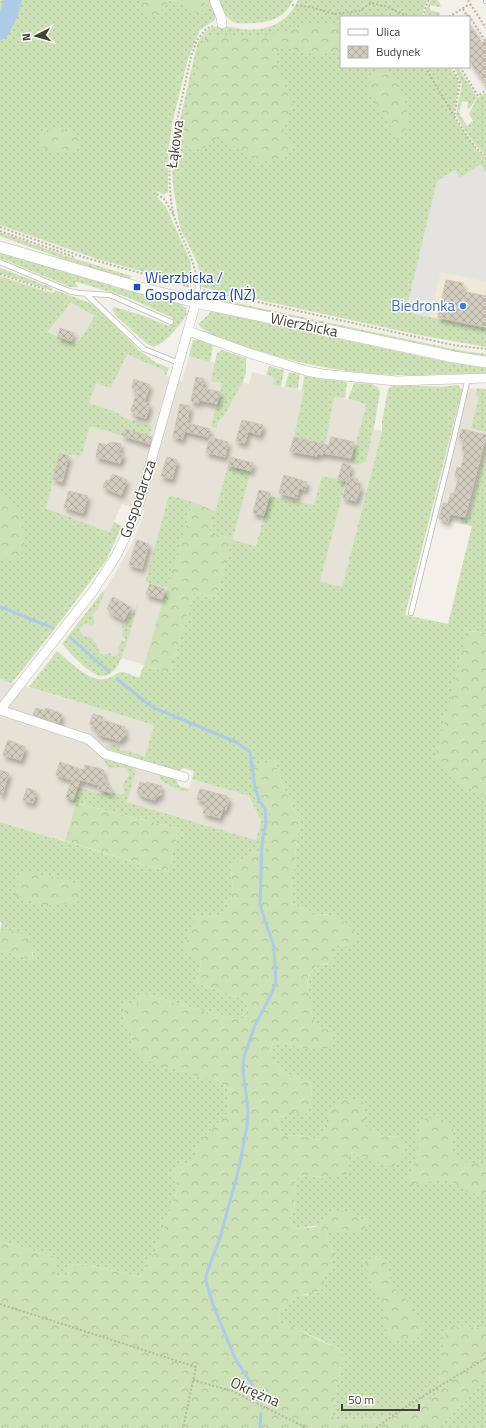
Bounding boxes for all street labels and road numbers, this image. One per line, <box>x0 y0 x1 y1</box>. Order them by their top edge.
street label: Łąkowa <box>160 118 189 171</box>
street label: Wierzbicka <box>268 306 340 343</box>
street label: Gospodarcza <box>113 456 162 541</box>
street label: Okrężna <box>227 1370 284 1413</box>

